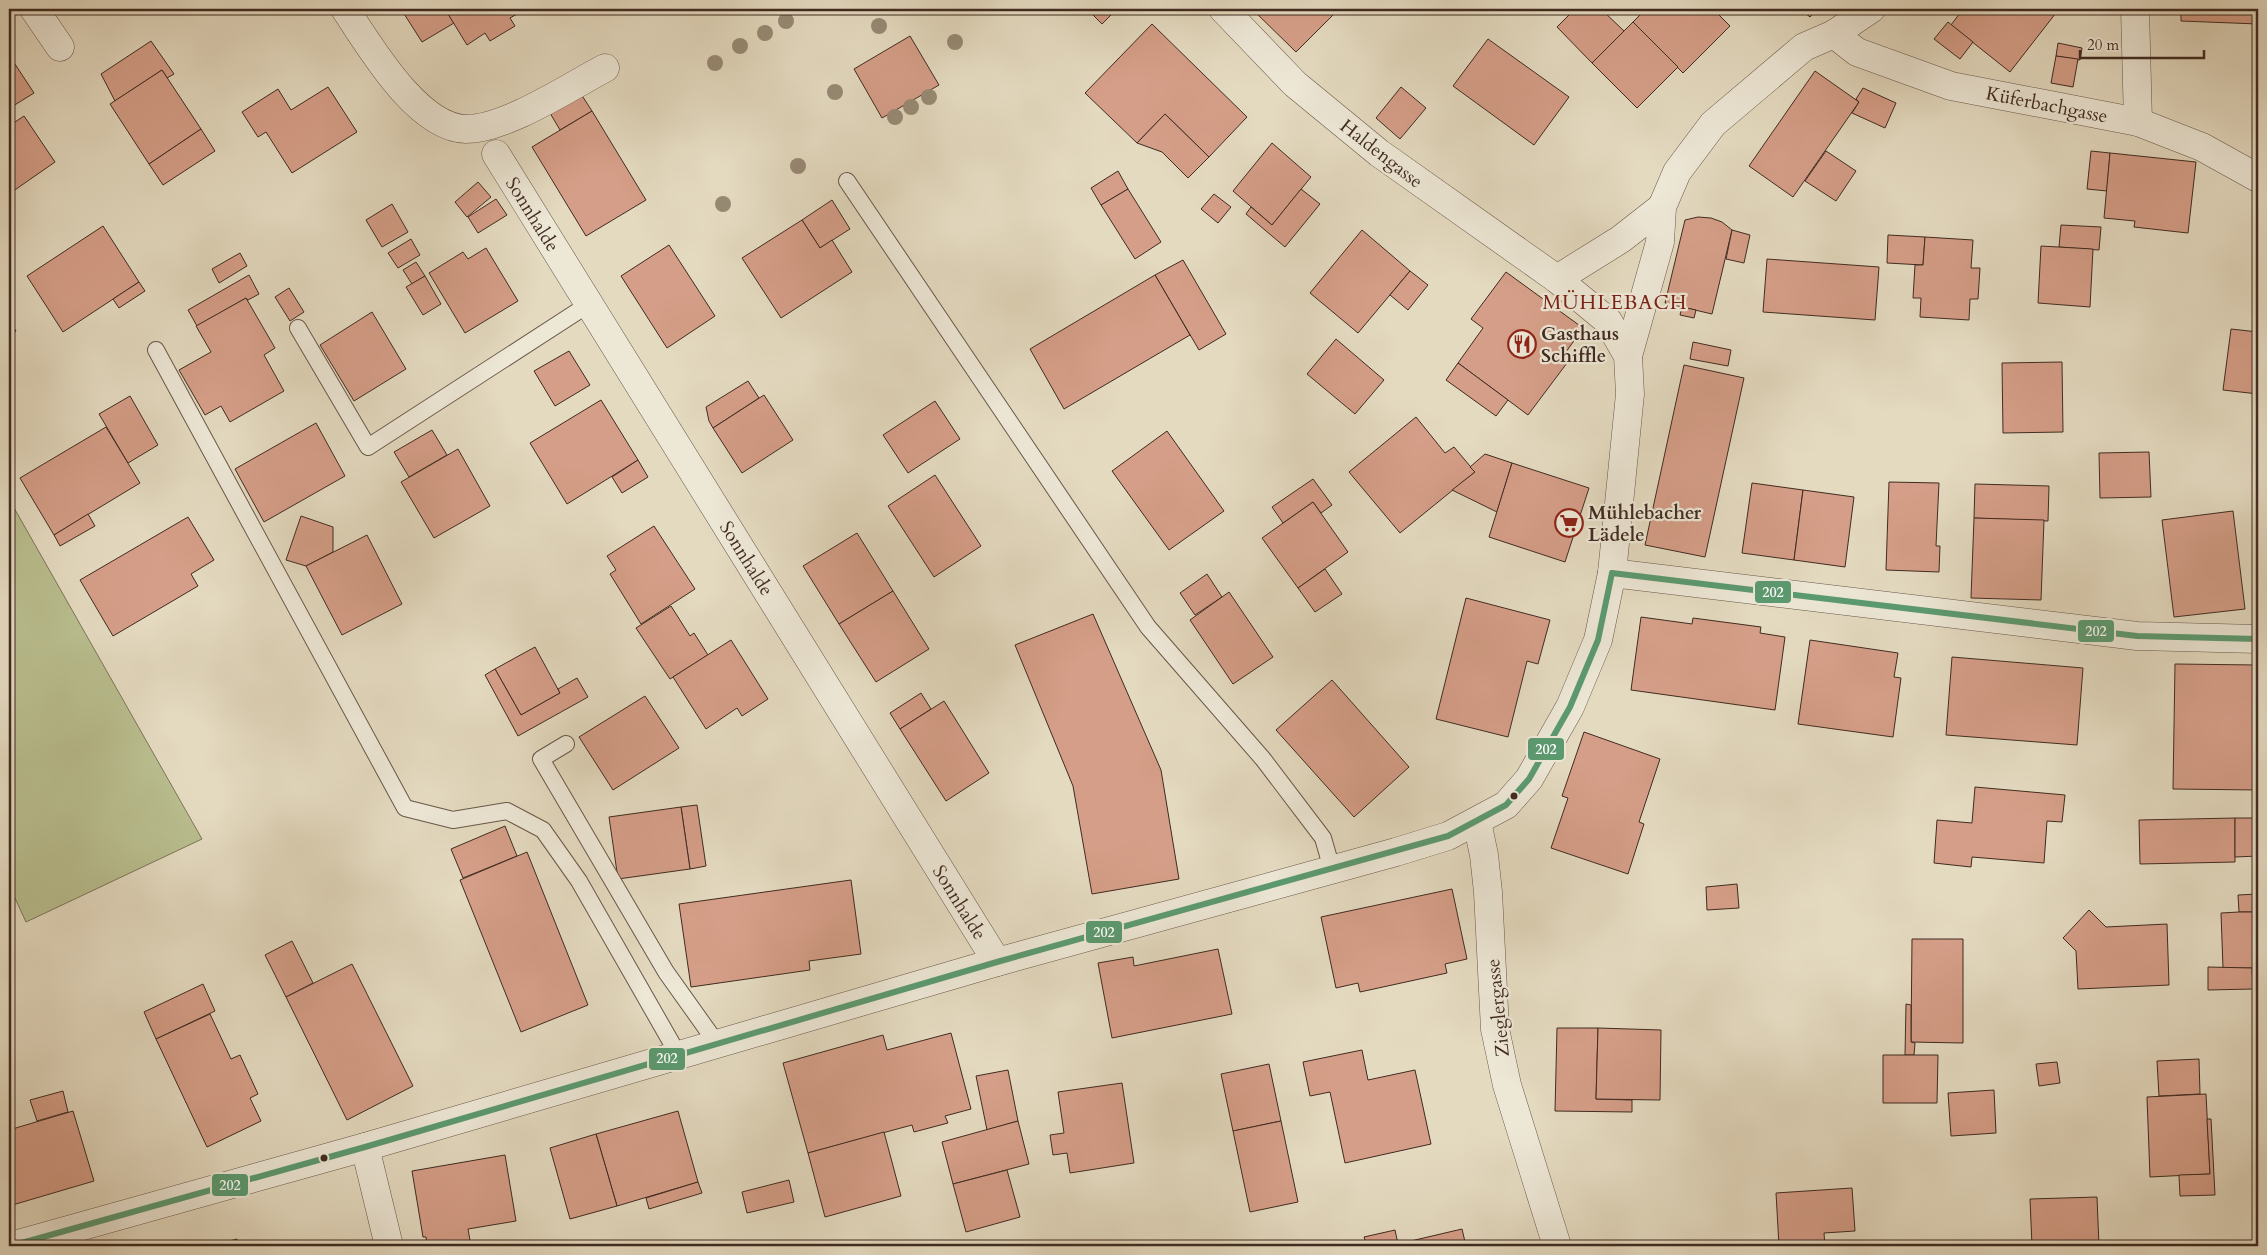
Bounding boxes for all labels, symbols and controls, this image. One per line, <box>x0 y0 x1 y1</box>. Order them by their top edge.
scale bar <box>2080 28 2203 60</box>
text: 20 m <box>2087 35 2119 55</box>
street label: Küferbachgasse <box>1984 80 2110 130</box>
street label: Haldengasse <box>1335 113 1428 194</box>
street label: Sonnhalde <box>499 172 565 257</box>
district label: MÜHLEBACH <box>1542 289 1688 316</box>
place label: Gasthaus Schiffle <box>1541 321 1619 369</box>
restaurant icon: Gasthaus Schiffle <box>1507 329 1537 359</box>
place label: Mühlebacher Lädele <box>1588 500 1702 548</box>
supermarket icon: Mühlebacher Lädele <box>1554 508 1584 538</box>
street label: Sonnhalde <box>713 516 779 601</box>
line badge: 202 <box>1754 580 1792 604</box>
text: 202 <box>1762 583 1784 602</box>
line badge: 202 <box>2077 619 2115 643</box>
text: 202 <box>2085 622 2107 641</box>
line badge: 202 <box>1527 737 1565 761</box>
text: 202 <box>1535 740 1557 759</box>
unlabelled marker <box>1509 791 1519 801</box>
street label: Sonnhalde <box>926 860 992 945</box>
line badge: 202 <box>1085 920 1123 944</box>
text: 202 <box>1093 923 1115 942</box>
street label: Zieglergasse <box>1480 957 1516 1058</box>
line badge: 202 <box>648 1047 686 1071</box>
text: 202 <box>656 1049 678 1068</box>
unlabelled marker <box>319 1153 329 1163</box>
line badge: 202 <box>211 1173 249 1197</box>
text: 202 <box>219 1176 241 1195</box>

